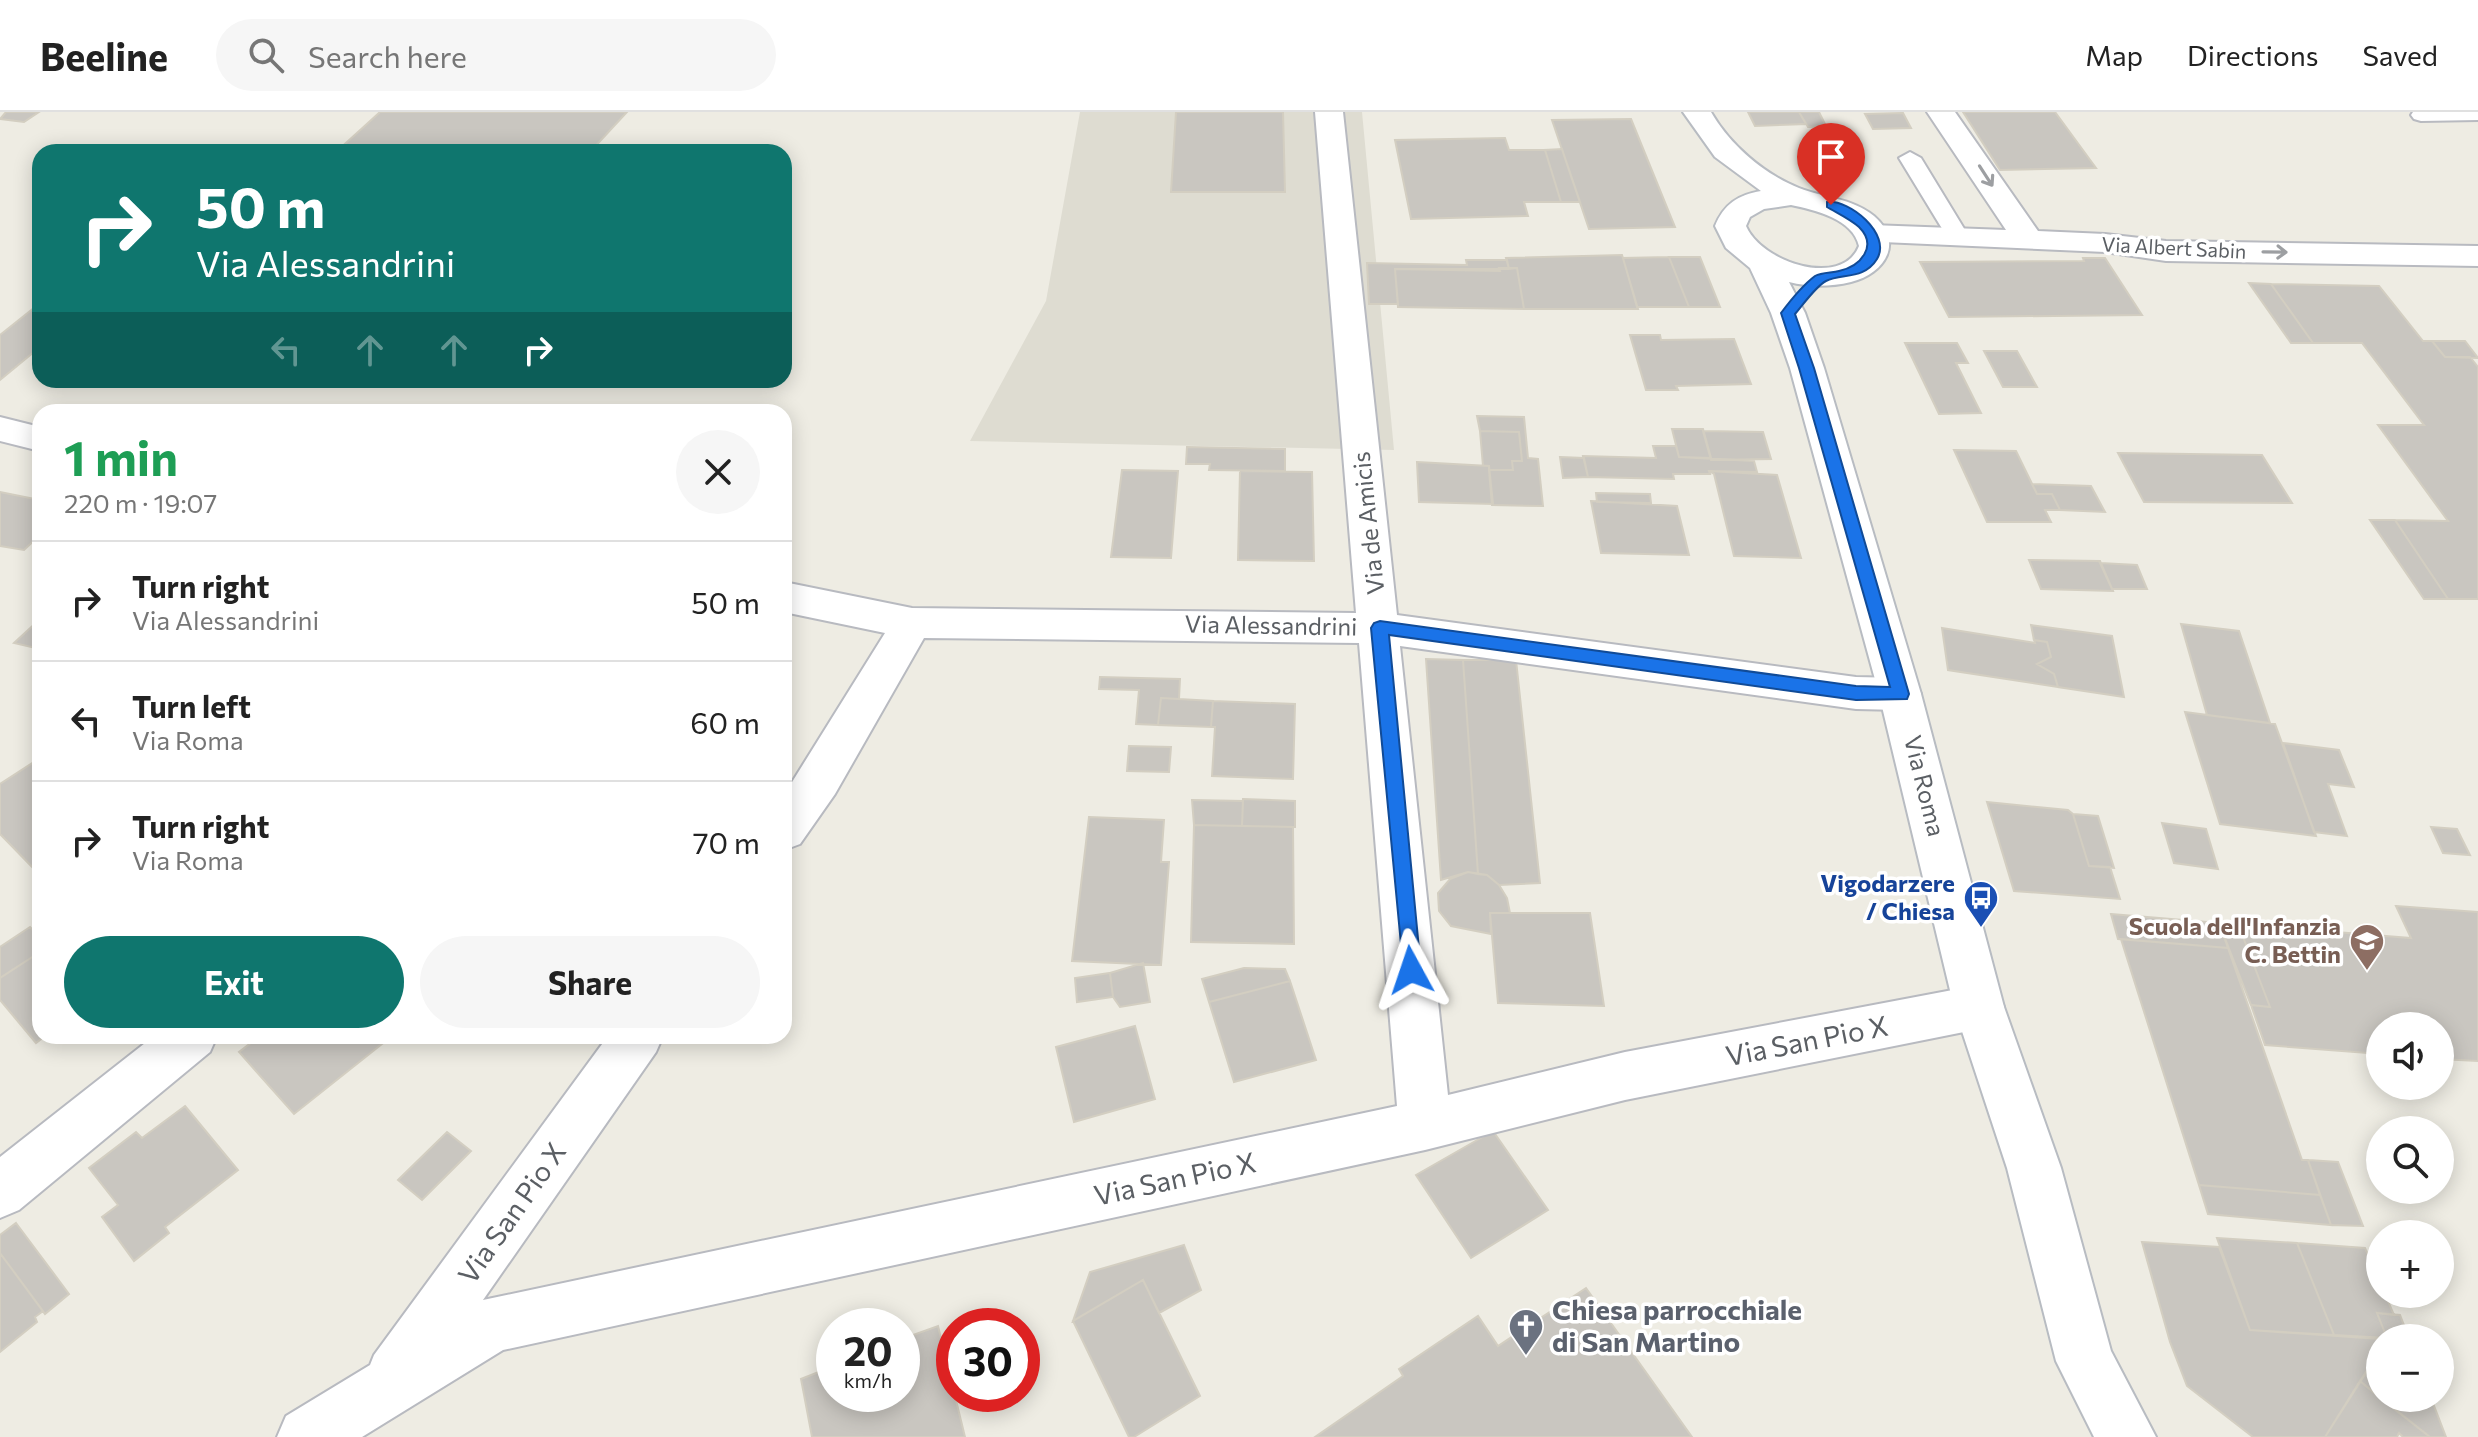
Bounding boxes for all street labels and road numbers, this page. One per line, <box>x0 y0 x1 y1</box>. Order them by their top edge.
street label: Via Albert Sabin <box>2101 231 2247 263</box>
street label: Via de Amicis <box>1346 450 1389 596</box>
street label: Via Alessandrini <box>1184 608 1358 641</box>
street label: Via Roma <box>1899 732 1952 839</box>
street label: Via San Pio X <box>1723 1008 1891 1072</box>
street label: Via San Pio X <box>450 1135 572 1290</box>
street label: Via San Pio X <box>1091 1144 1259 1212</box>

